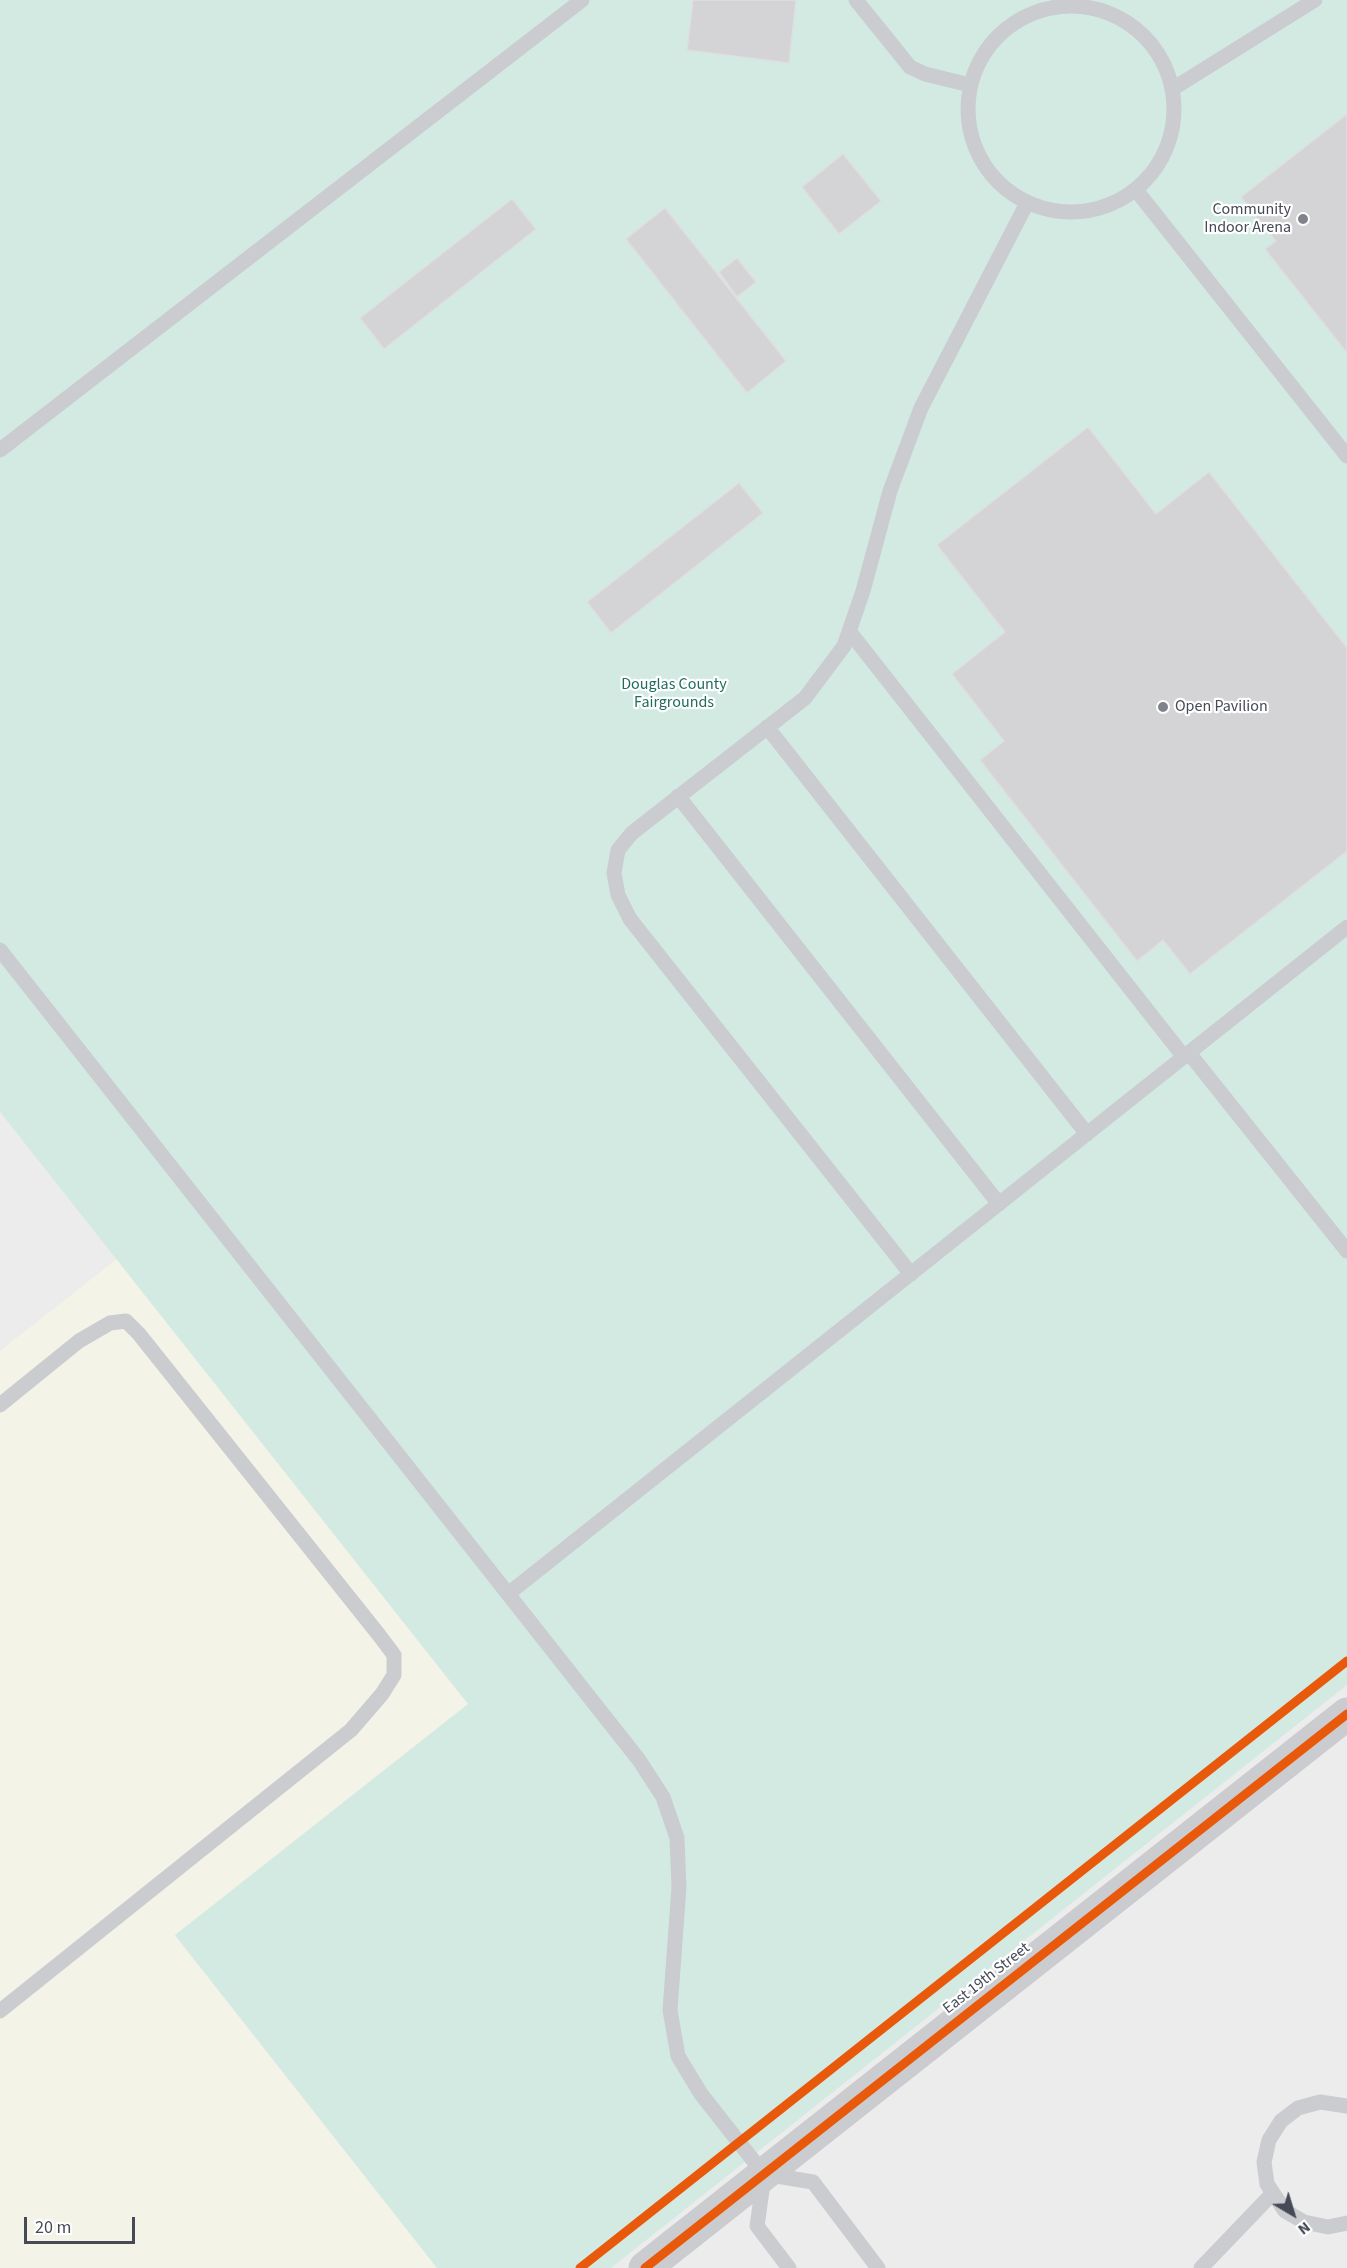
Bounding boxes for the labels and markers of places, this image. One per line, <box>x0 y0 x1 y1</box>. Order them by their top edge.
place label: Community Indoor Arena <box>1204 200 1291 238</box>
marker: Community Indoor Arena <box>1296 212 1310 226</box>
place label: Open Pavilion <box>1175 697 1268 717</box>
marker: Open Pavilion <box>1156 700 1170 714</box>

